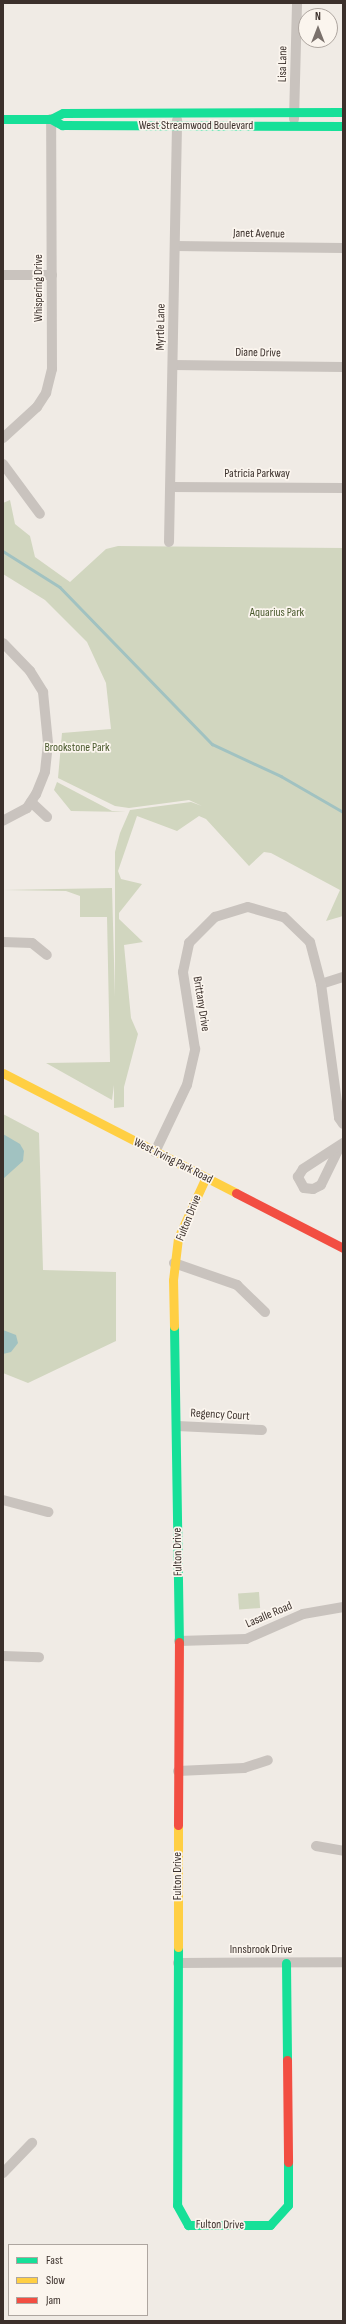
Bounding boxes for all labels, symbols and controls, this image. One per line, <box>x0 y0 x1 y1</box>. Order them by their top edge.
north arrow <box>298 8 338 48</box>
text: N <box>315 10 321 23</box>
street label: Lisa Lane <box>275 46 291 82</box>
street label: West Streamwood Boulevard <box>139 119 253 133</box>
street label: Janet Avenue <box>233 226 285 242</box>
street label: Whispering Drive <box>32 254 46 322</box>
street label: Myrtle Lane <box>153 303 169 351</box>
street label: Diane Drive <box>235 345 281 361</box>
street label: Patricia Parkway <box>224 467 290 481</box>
park label: Aquarius Park <box>250 606 304 620</box>
park label: Brookstone Park <box>44 741 110 755</box>
street label: Brittany Drive <box>190 975 212 1033</box>
street label: West Irving Park Road <box>131 1135 215 1187</box>
street label: Fulton Drive <box>173 1193 205 1243</box>
street label: Regency Court <box>190 1406 250 1424</box>
street label: Fulton Drive <box>170 1528 186 1576</box>
street label: Lasalle Road <box>244 1599 294 1631</box>
street label: Fulton Drive <box>171 1852 185 1900</box>
street label: Innsbrook Drive <box>230 1943 292 1957</box>
street label: Fulton Drive <box>196 2217 244 2233</box>
legend <box>8 2244 148 2316</box>
text: Fast <box>46 2253 63 2268</box>
text: Slow <box>46 2273 65 2288</box>
text: Jam <box>46 2293 61 2308</box>

